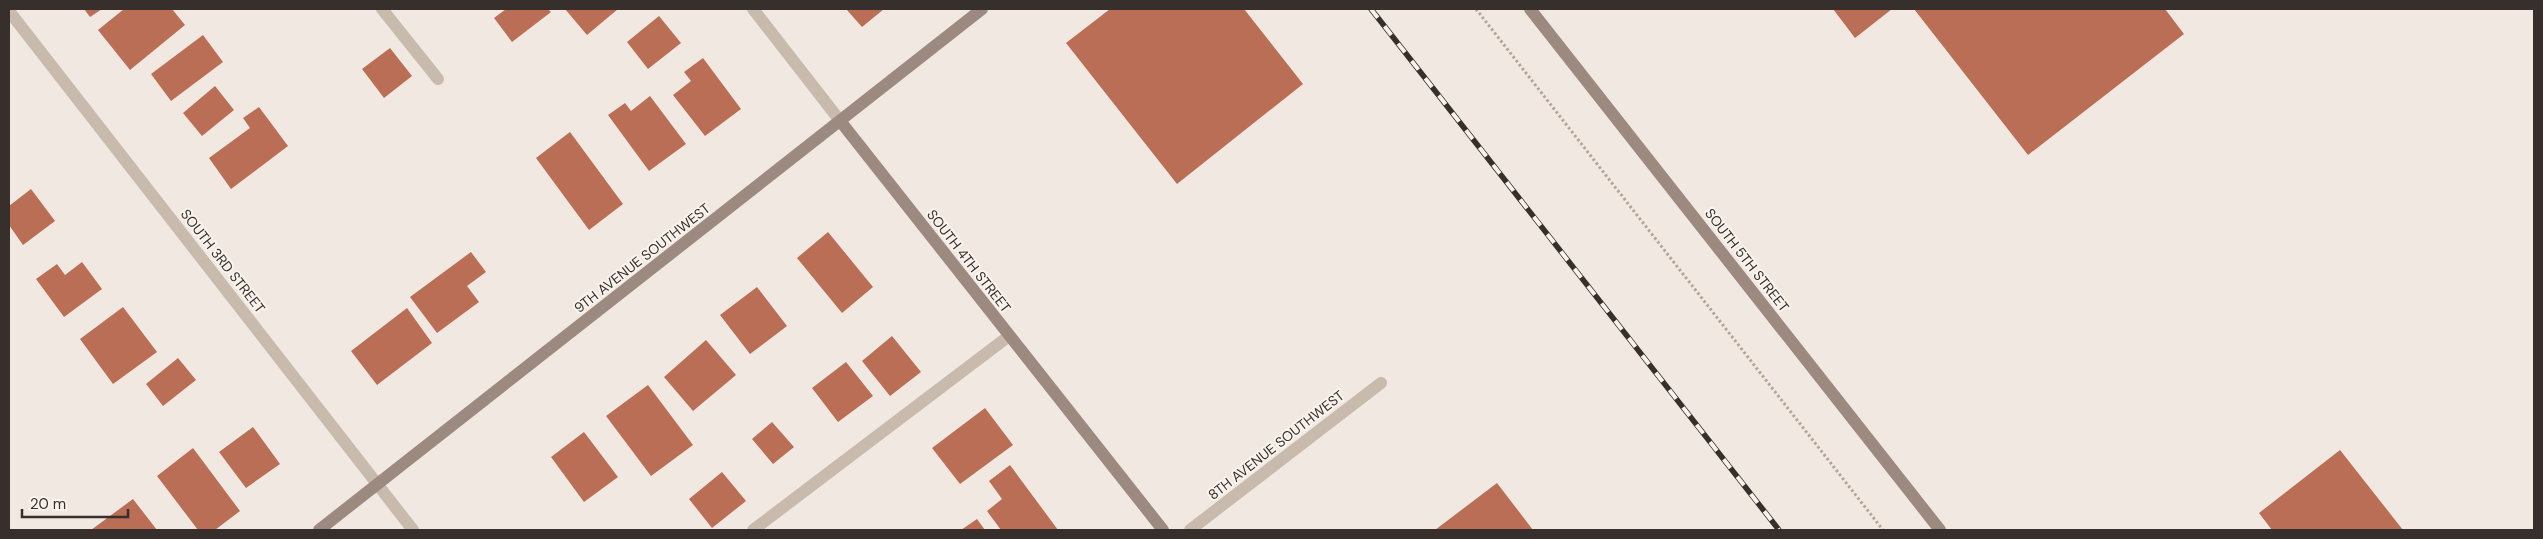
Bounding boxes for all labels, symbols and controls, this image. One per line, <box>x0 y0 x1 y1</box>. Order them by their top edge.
street label: 9TH AVENUE SOUTHWEST <box>570 199 714 317</box>
street label: SOUTH 3RD STREET <box>177 205 269 317</box>
street label: SOUTH 5TH STREET <box>1701 205 1793 315</box>
street label: SOUTH 4TH STREET <box>923 206 1015 316</box>
street label: 8TH AVENUE SOUTHWEST <box>1204 386 1348 504</box>
scale bar <box>22 486 129 518</box>
text: 20 m <box>30 494 66 514</box>

